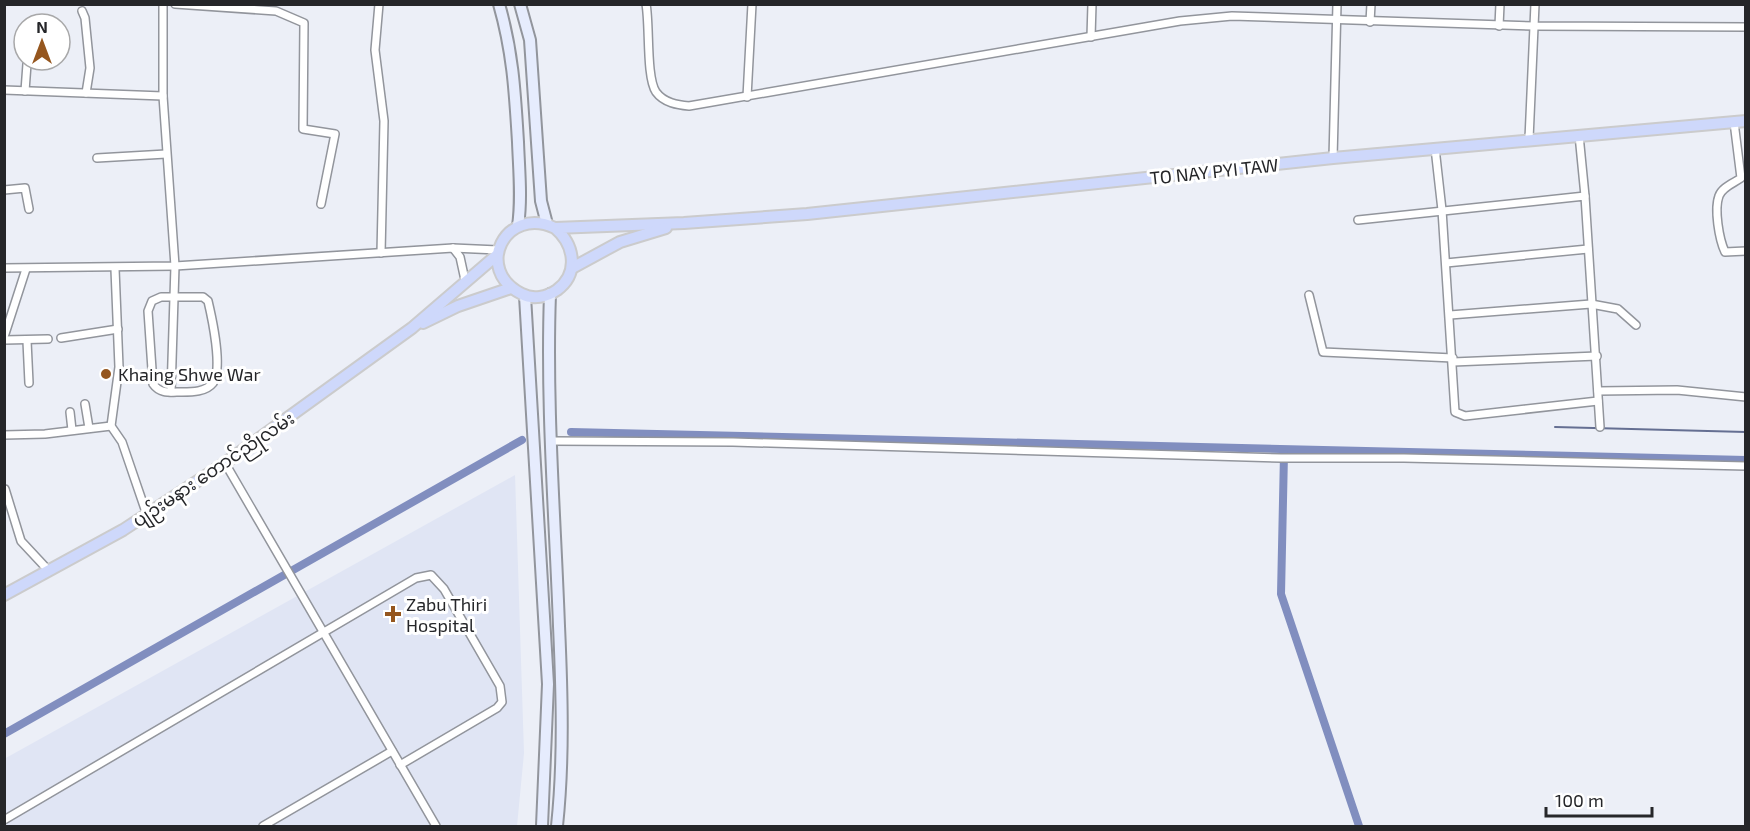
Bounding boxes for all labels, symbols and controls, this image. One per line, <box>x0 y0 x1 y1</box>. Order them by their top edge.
north arrow <box>12 12 72 72</box>
text: N <box>36 17 48 36</box>
street label: TO NAY PYI TAW <box>1149 153 1279 189</box>
place label: Khaing Shwe War <box>118 363 261 385</box>
marker: Khaing Shwe War <box>99 367 113 381</box>
street label: ပျဉ်းမနား တောင်ညိုလမ်း <box>127 405 301 535</box>
place label: Zabu Thiri Hospital <box>406 593 487 636</box>
marker: Zabu Thiri Hospital <box>384 605 402 623</box>
scale bar <box>1546 780 1652 818</box>
text: 100 m <box>1555 789 1604 811</box>

